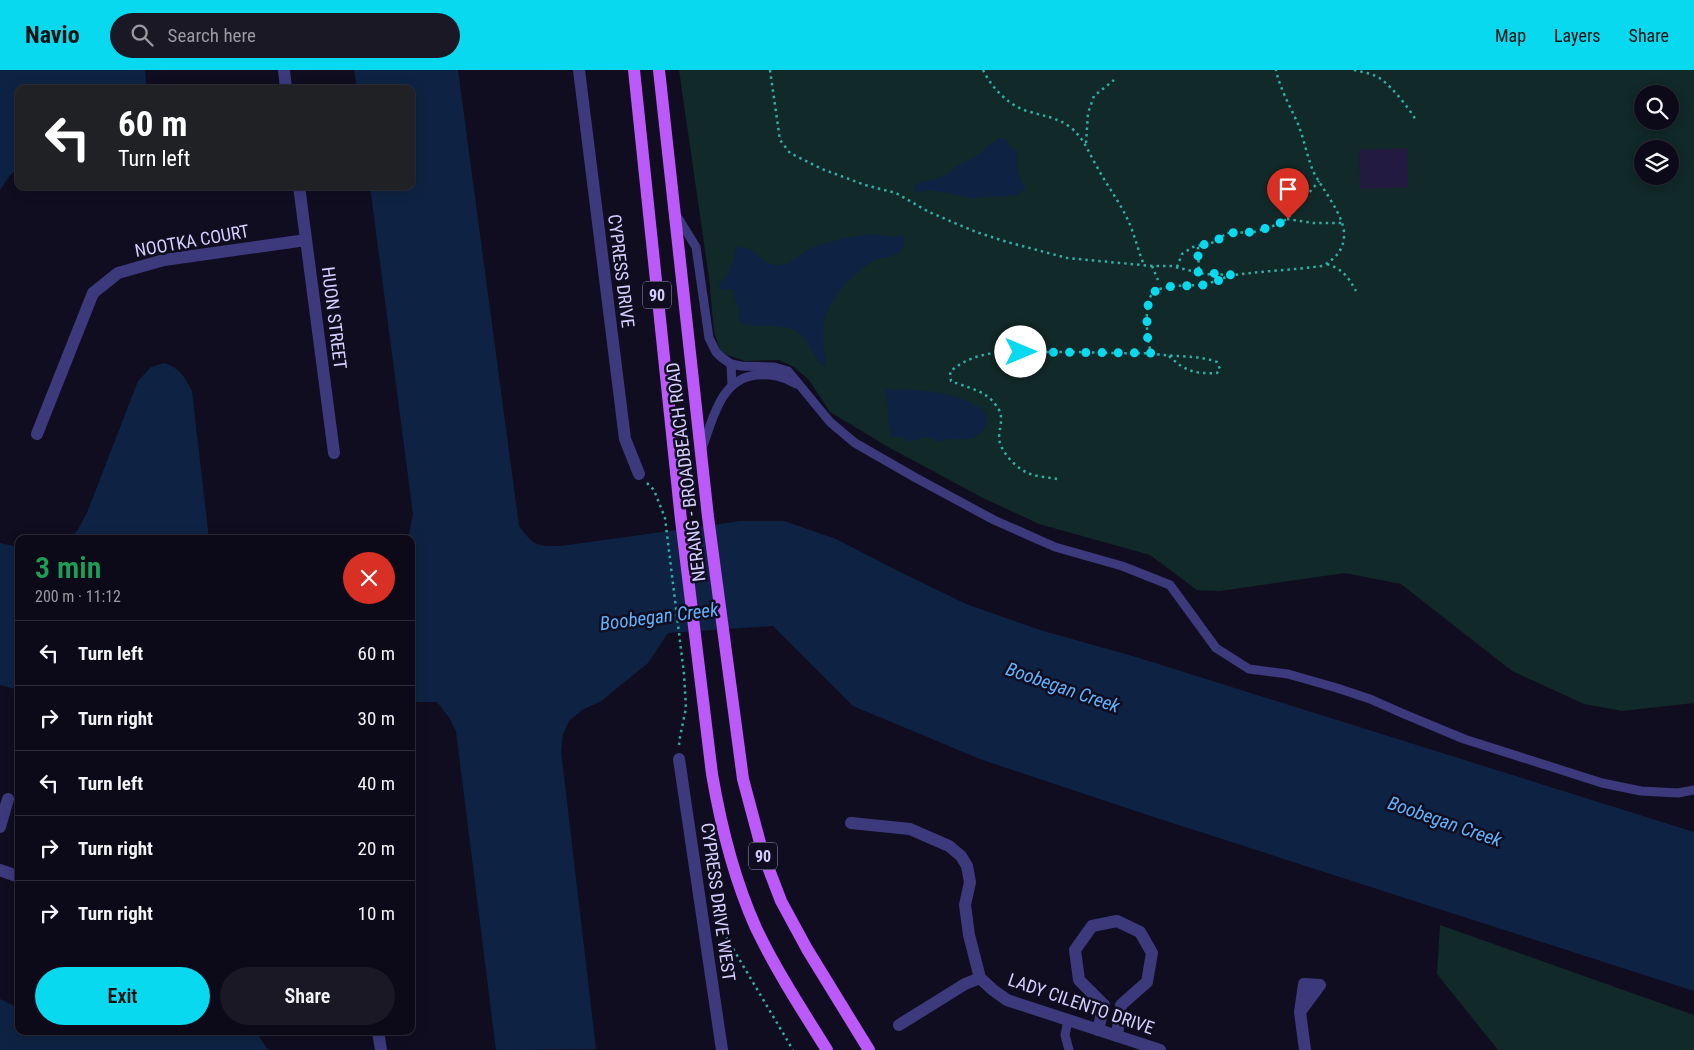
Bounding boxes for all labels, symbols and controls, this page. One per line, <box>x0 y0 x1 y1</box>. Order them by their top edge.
search box <box>110 13 460 58</box>
text: Navio <box>25 21 80 49</box>
icon: search <box>128 21 156 49</box>
text: Search here <box>168 24 256 47</box>
text: Map <box>1495 25 1526 46</box>
text: Layers <box>1554 25 1601 46</box>
text: Share <box>1629 25 1669 46</box>
map controls <box>1634 85 1679 185</box>
button: search <box>1634 85 1679 130</box>
text: 60 m <box>118 104 187 145</box>
icon: left <box>35 105 100 170</box>
button: layers <box>1634 140 1679 185</box>
text: Turn left <box>118 146 190 171</box>
pin <box>1267 168 1309 219</box>
icon: arrive <box>1274 175 1302 203</box>
street label: CYPRESS DRIVE <box>604 213 639 329</box>
street label: NOOTKA COURT <box>133 220 251 261</box>
street label: HUON STREET <box>318 266 351 370</box>
road number: 90 <box>643 282 671 308</box>
position arrow <box>994 325 1046 377</box>
street label: NERANG - BROADBEACH ROAD <box>662 361 709 583</box>
text: 3 min <box>35 550 101 585</box>
button: close <box>343 552 395 604</box>
text: 200 m · 11:12 <box>35 587 121 606</box>
water label: Boobegan Creek <box>599 598 720 635</box>
icon: left <box>35 639 63 667</box>
text: Turn left <box>78 642 143 665</box>
text: 60 m <box>358 642 395 665</box>
water label: Boobegan Creek <box>1003 657 1123 718</box>
icon: right <box>35 704 63 732</box>
text: Turn right <box>78 707 153 730</box>
text: 30 m <box>358 707 395 730</box>
icon: left <box>35 769 63 797</box>
text: Turn left <box>78 772 143 795</box>
text: 40 m <box>358 772 395 795</box>
water label: Boobegan Creek <box>1385 791 1505 852</box>
street label: CYPRESS DRIVE WEST <box>697 821 740 983</box>
icon: right <box>35 834 63 862</box>
text: Turn right <box>78 837 153 860</box>
text: 20 m <box>358 837 395 860</box>
road number: 90 <box>749 842 777 869</box>
icon: right <box>35 899 63 927</box>
text: Turn right <box>78 902 153 925</box>
text: 10 m <box>358 902 395 925</box>
button: Exit <box>35 967 210 1025</box>
button: Share <box>220 967 395 1025</box>
street label: LADY CILENTO DRIVE <box>1005 969 1157 1038</box>

